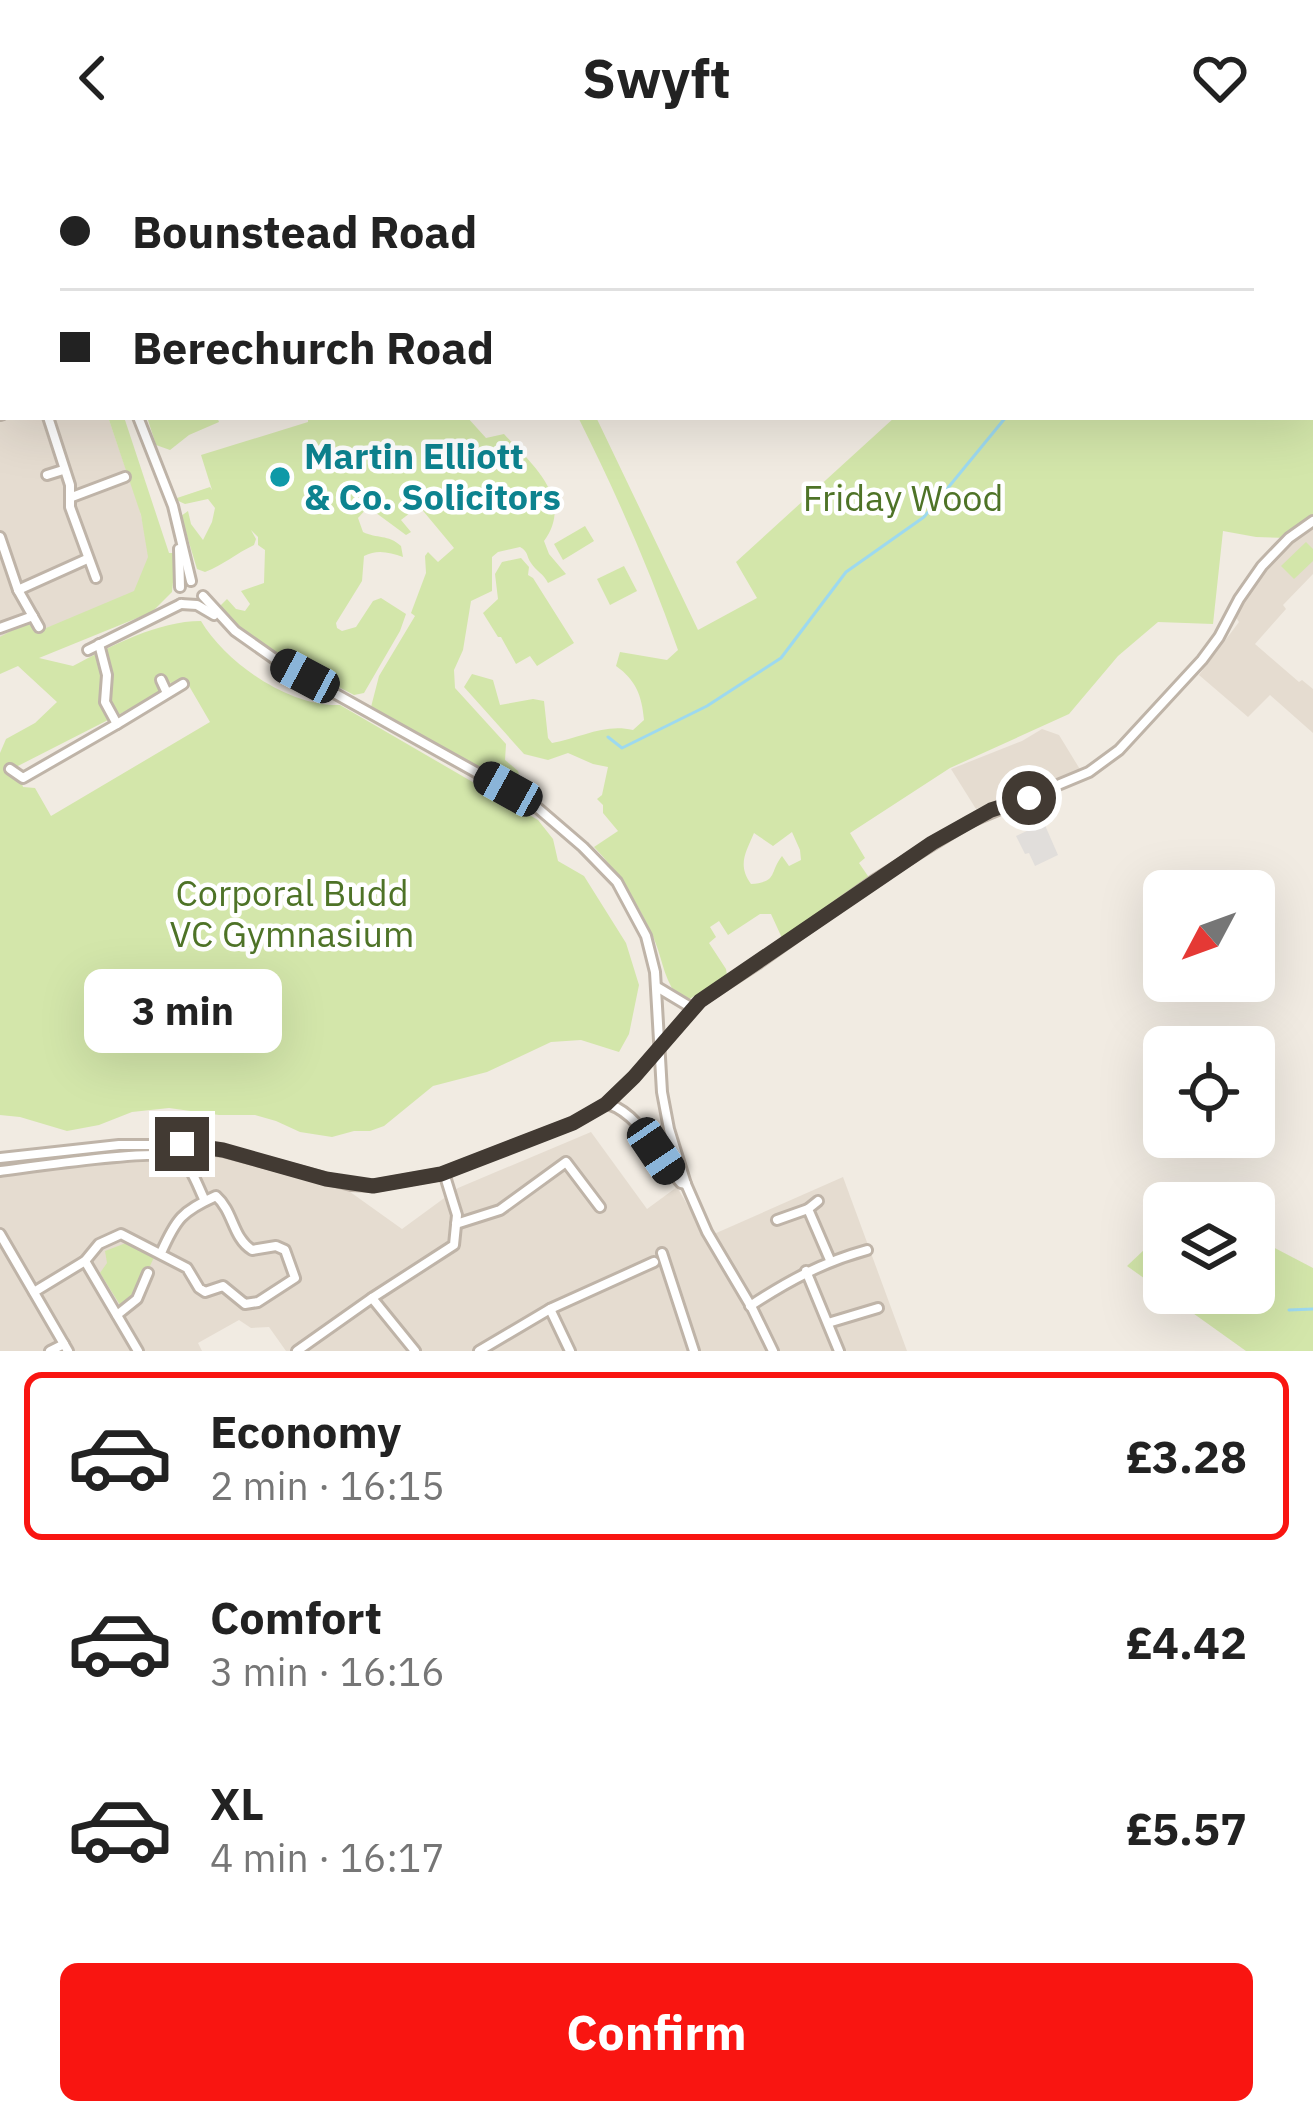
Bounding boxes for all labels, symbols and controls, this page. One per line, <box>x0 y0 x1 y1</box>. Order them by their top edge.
text: Swyft <box>582 43 731 113</box>
icon: back <box>60 45 126 111</box>
icon: heart <box>1187 45 1253 111</box>
text: Bounstead Road <box>132 202 477 260</box>
text: Berechurch Road <box>132 318 494 376</box>
place label: Martin Elliott & Co. Solicitors <box>304 432 561 520</box>
marker: Martin Elliott & Co. Solicitors <box>267 464 293 490</box>
park label: Friday Wood <box>803 474 1003 521</box>
car <box>265 643 345 709</box>
car <box>468 756 548 822</box>
route start <box>1002 771 1056 825</box>
park label: Corporal Budd VC Gymnasium <box>170 869 414 957</box>
north arrow <box>1143 870 1275 1002</box>
map controls <box>1143 870 1275 1314</box>
callout: 3 min <box>83 970 281 1054</box>
text: 3 min <box>132 985 234 1036</box>
button: locate <box>1143 1026 1275 1158</box>
car <box>621 1111 691 1191</box>
route end <box>155 1117 209 1171</box>
button: layers <box>1143 1182 1275 1314</box>
icon: car <box>66 1402 174 1510</box>
text: Economy <box>210 1402 401 1460</box>
text: £3.28 <box>1126 1427 1247 1485</box>
text: 2 min · 16:15 <box>210 1460 445 1511</box>
icon: car <box>66 1588 174 1696</box>
text: Comfort <box>210 1588 382 1646</box>
text: £4.42 <box>1126 1613 1247 1671</box>
text: 3 min · 16:16 <box>210 1646 445 1697</box>
icon: car <box>66 1774 174 1882</box>
text: XL <box>210 1774 264 1832</box>
text: £5.57 <box>1126 1799 1247 1857</box>
text: 4 min · 16:17 <box>210 1832 445 1883</box>
button: Confirm <box>60 1963 1253 2101</box>

